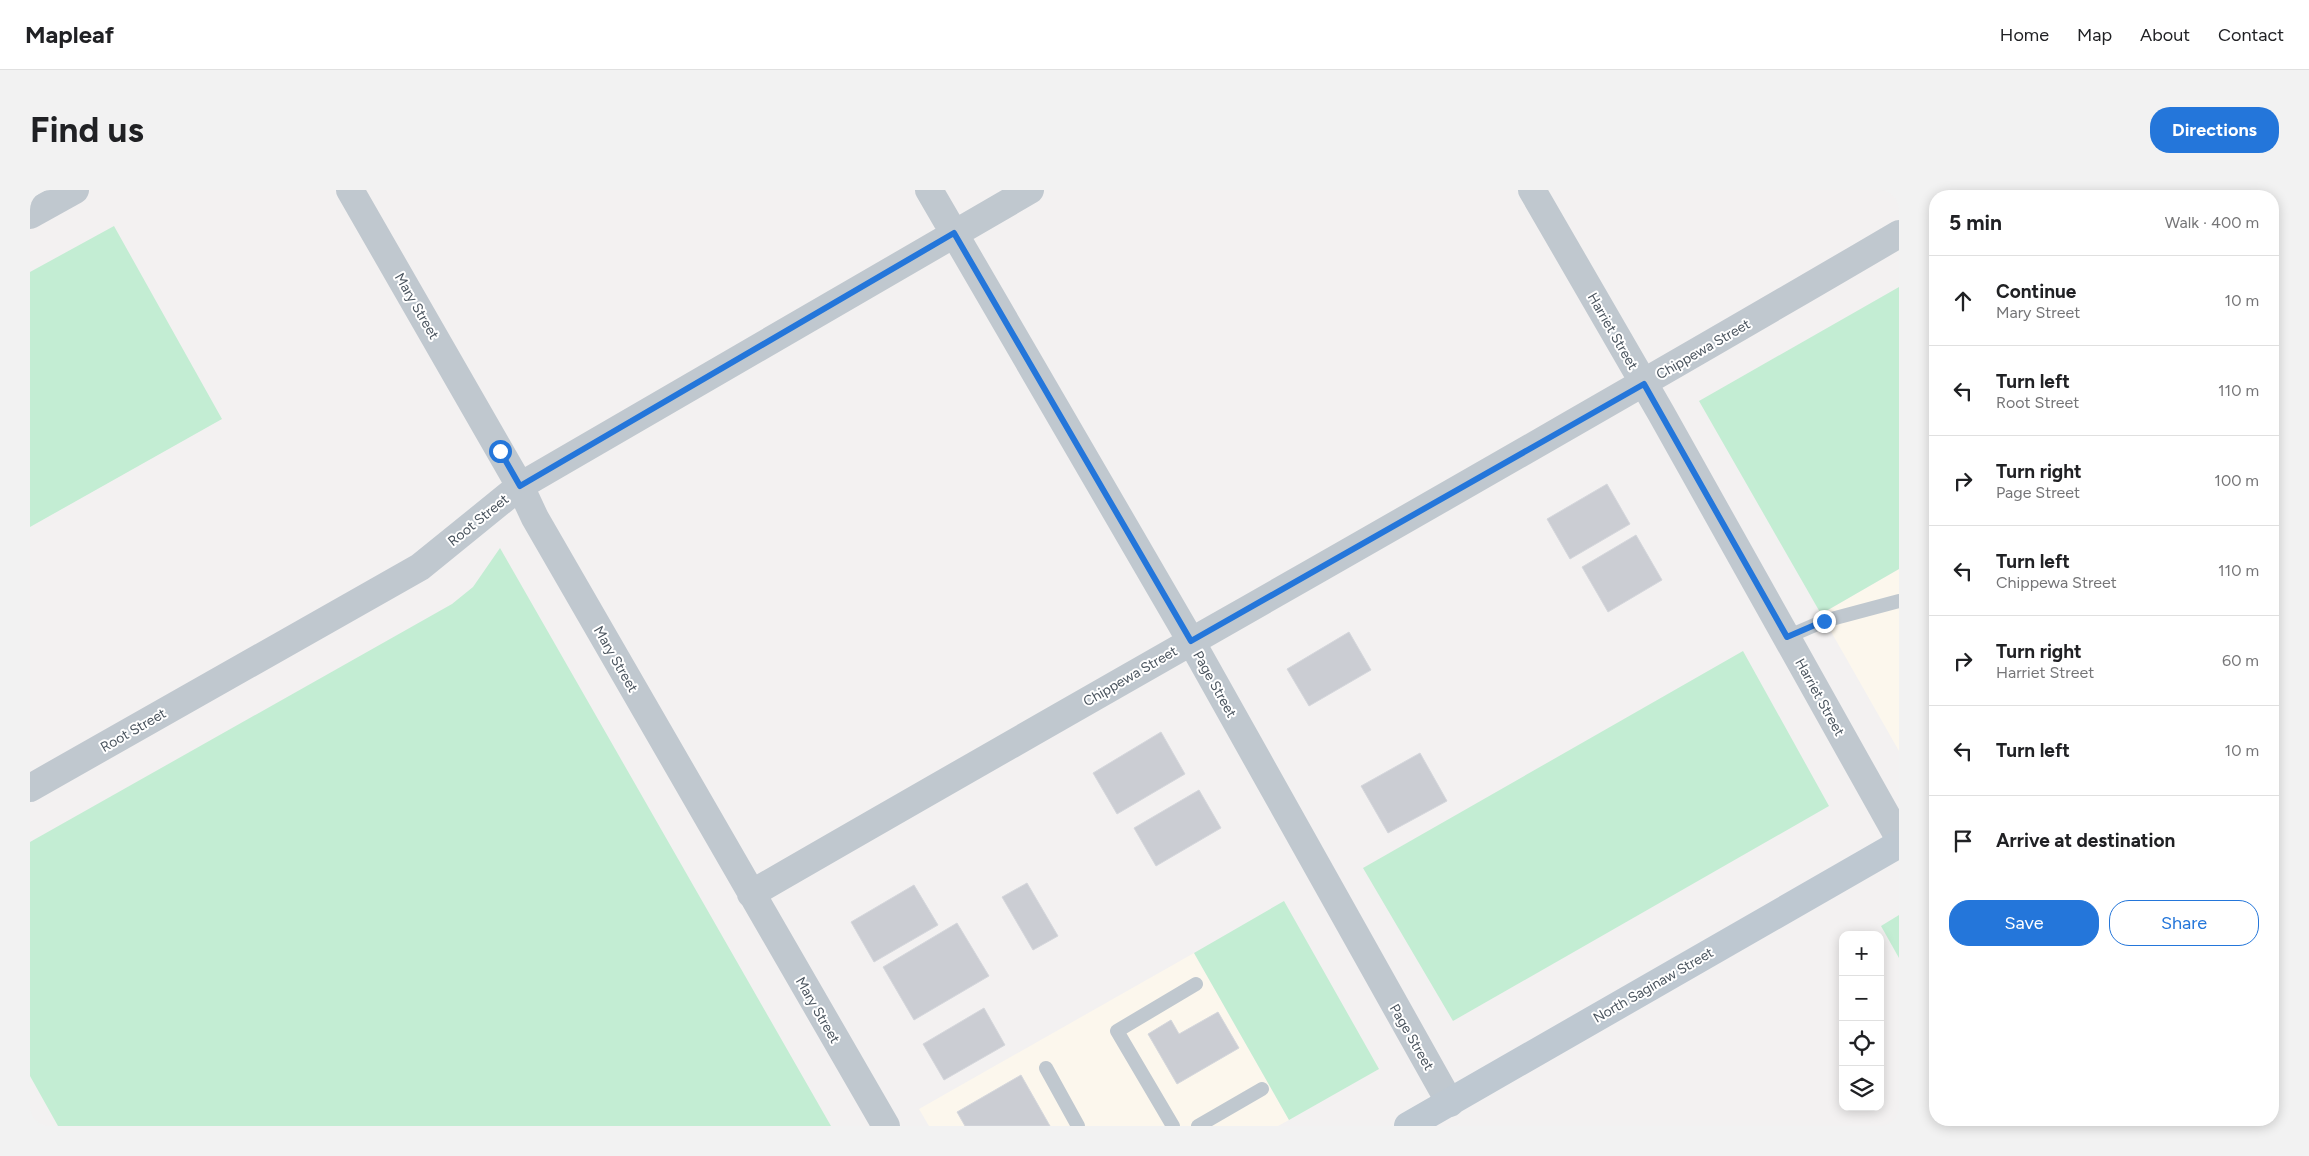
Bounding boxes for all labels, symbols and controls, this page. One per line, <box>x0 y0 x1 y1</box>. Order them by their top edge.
text: Mapleaf <box>25 20 114 49</box>
text: Home <box>2000 24 2049 46</box>
text: Map <box>2077 24 2112 46</box>
text: About <box>2140 24 2190 46</box>
text: Contact <box>2218 24 2284 46</box>
button: Directions <box>2150 107 2279 153</box>
text: Find us <box>30 109 144 151</box>
text: 5 min <box>1949 210 2002 235</box>
text: Walk · 400 m <box>2165 213 2259 232</box>
street label: Mary Street <box>391 270 442 342</box>
text: Continue <box>1996 280 2076 303</box>
icon: ahead <box>1949 287 1977 315</box>
street label: Harriet Street <box>1584 290 1641 373</box>
text: 10 m <box>2225 291 2259 310</box>
text: Mary Street <box>1996 303 2080 322</box>
street label: Chippewa Street <box>1653 316 1753 383</box>
text: Turn left <box>1996 370 2070 393</box>
icon: left <box>1949 377 1977 405</box>
text: 110 m <box>2218 381 2259 400</box>
text: Root Street <box>1996 393 2079 412</box>
route start <box>489 440 512 463</box>
text: Turn right <box>1996 460 2082 483</box>
icon: right <box>1949 467 1977 495</box>
text: 100 m <box>2214 471 2259 490</box>
text: Page Street <box>1996 483 2080 502</box>
street label: Root Street <box>445 491 512 550</box>
text: Turn left <box>1996 550 2070 573</box>
icon: left <box>1949 557 1977 585</box>
text: 110 m <box>2218 561 2259 580</box>
text: Chippewa Street <box>1996 573 2117 592</box>
route end <box>1813 610 1836 633</box>
street label: Mary Street <box>590 623 641 695</box>
text: Turn right <box>1996 640 2082 663</box>
street label: Chippewa Street <box>1080 643 1180 710</box>
icon: right <box>1949 647 1977 675</box>
street label: Page Street <box>1189 648 1240 721</box>
text: 60 m <box>2222 651 2259 670</box>
street label: Harriet Street <box>1791 656 1848 739</box>
text: Harriet Street <box>1996 663 2094 682</box>
street label: Root Street <box>97 705 169 756</box>
icon: left <box>1949 737 1977 765</box>
text: Turn left <box>1996 739 2070 762</box>
text: 10 m <box>2225 741 2259 760</box>
icon: arrive <box>1949 827 1977 855</box>
text: Arrive at destination <box>1996 829 2175 852</box>
button: Save <box>1949 900 2099 946</box>
button: Share <box>2109 900 2259 946</box>
map controls <box>1839 931 1884 1111</box>
button: + <box>1839 931 1884 976</box>
street label: North Saginaw Street <box>1590 944 1716 1027</box>
street label: Mary Street <box>792 974 843 1046</box>
button: − <box>1839 976 1884 1021</box>
street label: Page Street <box>1386 1001 1437 1073</box>
button: locate <box>1839 1021 1884 1066</box>
button: layers <box>1839 1066 1884 1111</box>

